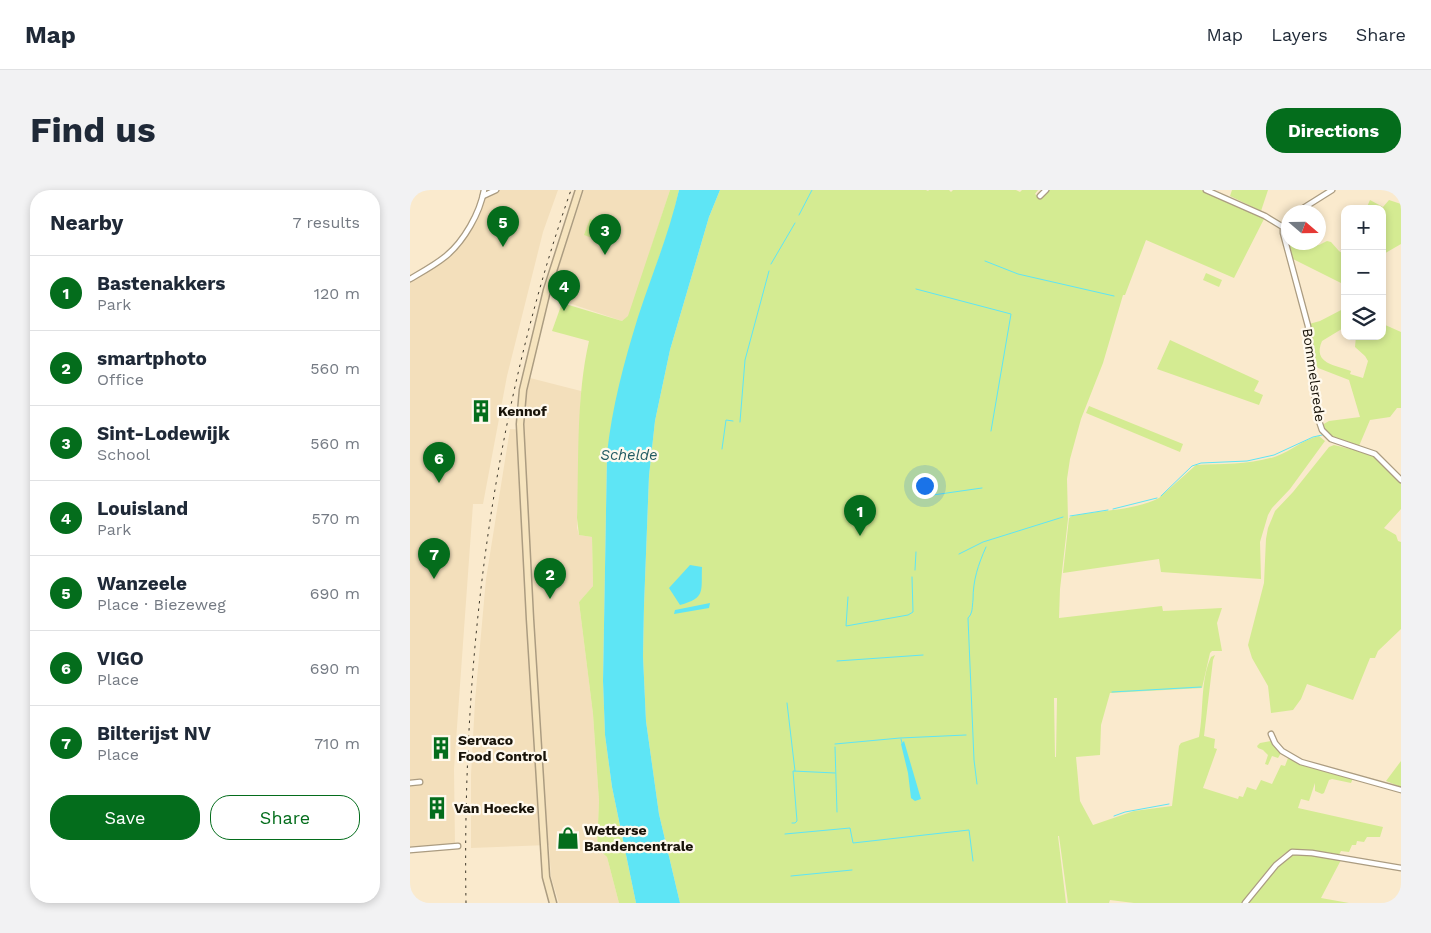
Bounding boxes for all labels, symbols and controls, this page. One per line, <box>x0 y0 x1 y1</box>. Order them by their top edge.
text: Map <box>25 21 76 49</box>
text: Map <box>1206 24 1243 45</box>
text: Layers <box>1271 24 1328 45</box>
text: Share <box>1356 24 1406 45</box>
button: Directions <box>1266 108 1401 153</box>
text: Find us <box>30 109 156 151</box>
north arrow <box>1281 205 1326 250</box>
map controls <box>1341 205 1386 340</box>
button: + <box>1341 205 1386 250</box>
pin: 5 <box>487 206 519 247</box>
text: Nearby <box>50 210 123 235</box>
text: 7 results <box>293 213 360 232</box>
pin: 3 <box>589 214 621 255</box>
button: − <box>1341 250 1386 295</box>
pin: 4 <box>548 270 580 311</box>
text: Bastenakkers <box>97 272 225 295</box>
text: 1 <box>63 284 69 303</box>
text: 120 m <box>314 284 360 303</box>
text: Park <box>97 295 131 314</box>
button: layers <box>1341 295 1386 340</box>
street label: Bommelsrede <box>1300 327 1328 423</box>
text: smartphoto <box>97 347 207 370</box>
text: 2 <box>61 359 71 378</box>
text: 560 m <box>310 359 360 378</box>
text: Office <box>97 370 144 389</box>
building icon: Kennof <box>468 398 494 424</box>
place label: Kennof <box>498 403 547 419</box>
text: Sint-Lodewijk <box>97 422 230 445</box>
text: 3 <box>61 434 71 453</box>
text: 560 m <box>310 434 360 453</box>
pin: 6 <box>423 442 455 483</box>
text: School <box>97 445 150 464</box>
water label: Schelde <box>600 446 658 464</box>
your location <box>912 473 938 499</box>
pin: 1 <box>844 495 876 536</box>
text: Louisland <box>97 497 188 520</box>
text: 4 <box>61 509 71 528</box>
text: 570 m <box>311 509 360 528</box>
text: Park <box>97 520 131 539</box>
pin: 7 <box>418 538 450 579</box>
pin: 2 <box>534 558 566 599</box>
text: Wanzeele <box>97 572 187 595</box>
text: 5 <box>61 584 71 603</box>
text: 690 m <box>310 584 360 603</box>
text: Place · Biezeweg <box>97 595 226 614</box>
text: VIGO <box>97 647 144 670</box>
text: 6 <box>61 659 71 678</box>
text: 690 m <box>310 659 360 678</box>
text: Place <box>97 670 139 689</box>
text: Bilterijst NV <box>97 722 211 745</box>
place label: Servaco Food Control <box>458 732 547 764</box>
text: 7 <box>61 734 71 753</box>
text: 710 m <box>314 734 360 753</box>
building icon: Servaco Food Control <box>428 735 454 761</box>
text: Place <box>97 745 139 764</box>
button: Save <box>50 795 200 840</box>
button: Share <box>210 795 360 840</box>
building icon: Van Hoecke <box>424 795 450 821</box>
place label: Van Hoecke <box>454 800 535 816</box>
place label: Wetterse Bandencentrale <box>584 822 693 854</box>
shop icon: Wetterse Bandencentrale <box>555 825 581 851</box>

